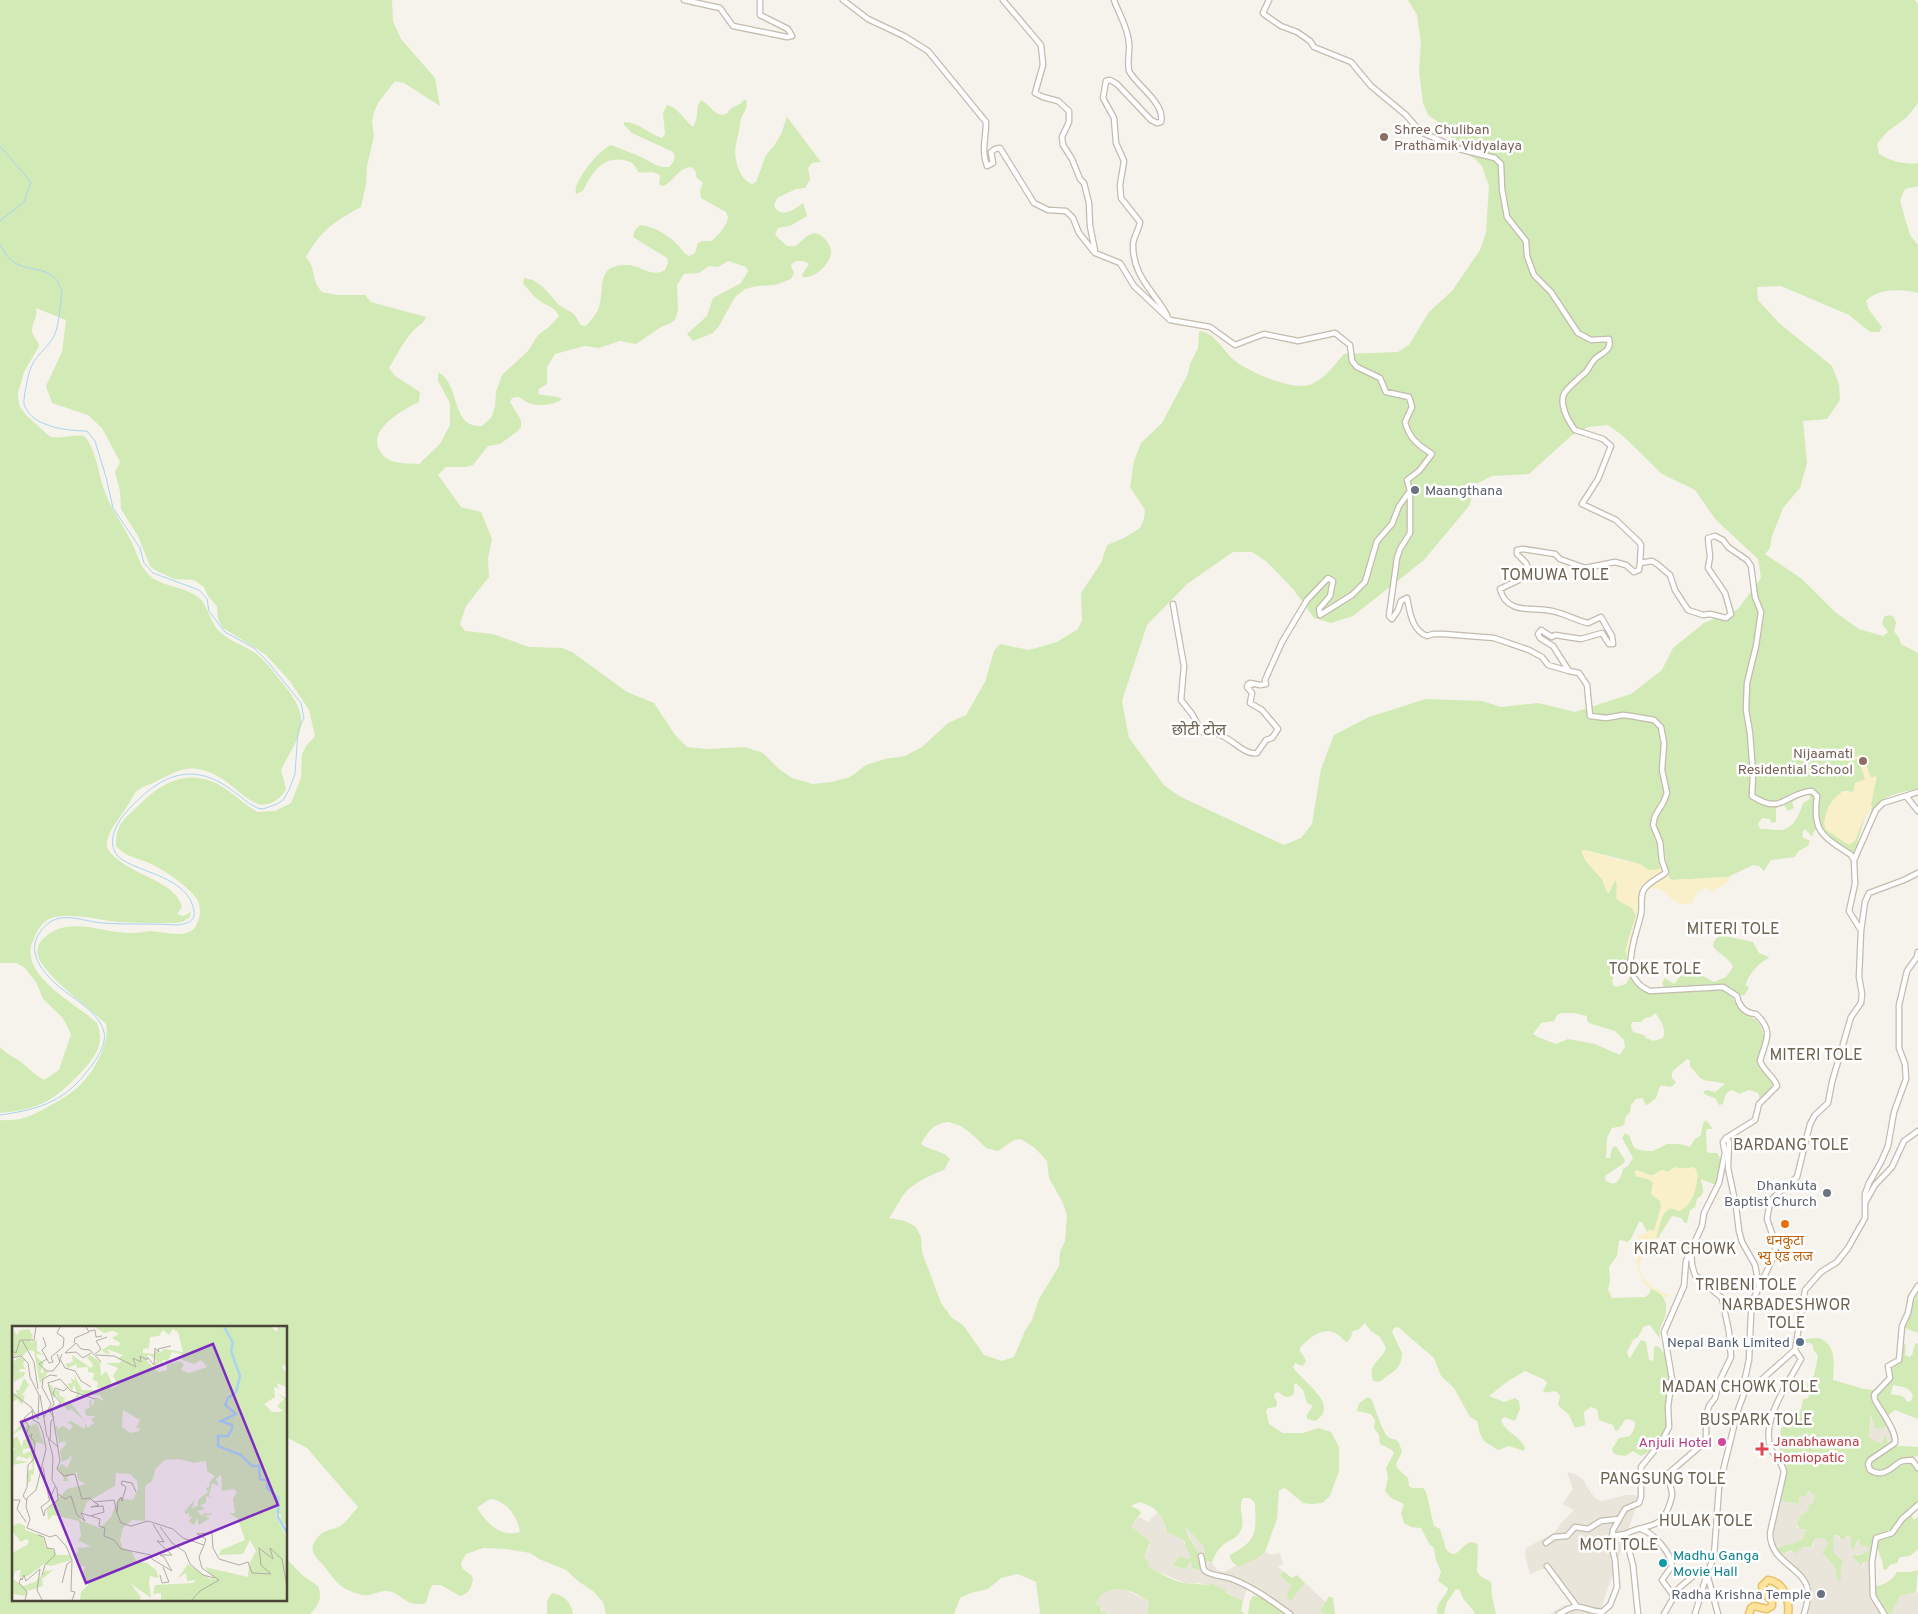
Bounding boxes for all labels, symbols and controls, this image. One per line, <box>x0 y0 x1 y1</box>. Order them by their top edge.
place label: Shree Chuliban Prathamik Vidyalaya <box>1394 122 1522 155</box>
marker: Shree Chuliban Prathamik Vidyalaya <box>1378 131 1390 143</box>
place label: Maangthana <box>1425 483 1503 500</box>
marker: Maangthana <box>1409 484 1421 496</box>
district label: TOMUWA TOLE <box>1501 566 1609 586</box>
district label: छोटी टोल <box>1172 721 1227 741</box>
place label: Nijaamati Residential School <box>1738 746 1853 779</box>
marker: Nijaamati Residential School <box>1857 755 1869 767</box>
district label: MITERI TOLE <box>1686 920 1780 940</box>
district label: TODKE TOLE <box>1608 960 1702 980</box>
district label: MITERI TOLE <box>1769 1046 1863 1066</box>
district label: BARDANG TOLE <box>1733 1136 1849 1156</box>
place label: Dhankuta Baptist Church <box>1724 1178 1817 1211</box>
marker: Dhankuta Baptist Church <box>1821 1187 1833 1199</box>
marker: धनकुटा भ्यु एंड लज <box>1779 1218 1791 1230</box>
place label: धनकुटा भ्यु एंड लज <box>1757 1233 1813 1266</box>
district label: KIRAT CHOWK <box>1633 1240 1737 1260</box>
district label: TRIBENI TOLE <box>1695 1276 1797 1296</box>
district label: NARBADESHWOR TOLE <box>1721 1296 1851 1334</box>
inset map <box>12 1326 288 1602</box>
place label: Nepal Bank Limited <box>1667 1335 1790 1352</box>
marker: Nepal Bank Limited <box>1794 1336 1806 1348</box>
district label: MADAN CHOWK TOLE <box>1661 1378 1819 1398</box>
district label: BUSPARK TOLE <box>1700 1411 1813 1431</box>
place label: Janabhawana Homiopatic <box>1773 1434 1859 1467</box>
place label: Anjuli Hotel <box>1638 1435 1712 1452</box>
marker: Anjuli Hotel <box>1716 1436 1728 1448</box>
marker: Janabhawana Homiopatic <box>1755 1442 1769 1456</box>
district label: PANGSUNG TOLE <box>1600 1470 1726 1490</box>
district label: HULAK TOLE <box>1659 1512 1753 1532</box>
district label: MOTI TOLE <box>1579 1536 1659 1556</box>
place label: Madhu Ganga Movie Hall <box>1673 1548 1759 1581</box>
marker: Madhu Ganga Movie Hall <box>1657 1557 1669 1569</box>
place label: Radha Krishna Temple <box>1671 1587 1811 1604</box>
marker: Radha Krishna Temple <box>1815 1588 1827 1600</box>

